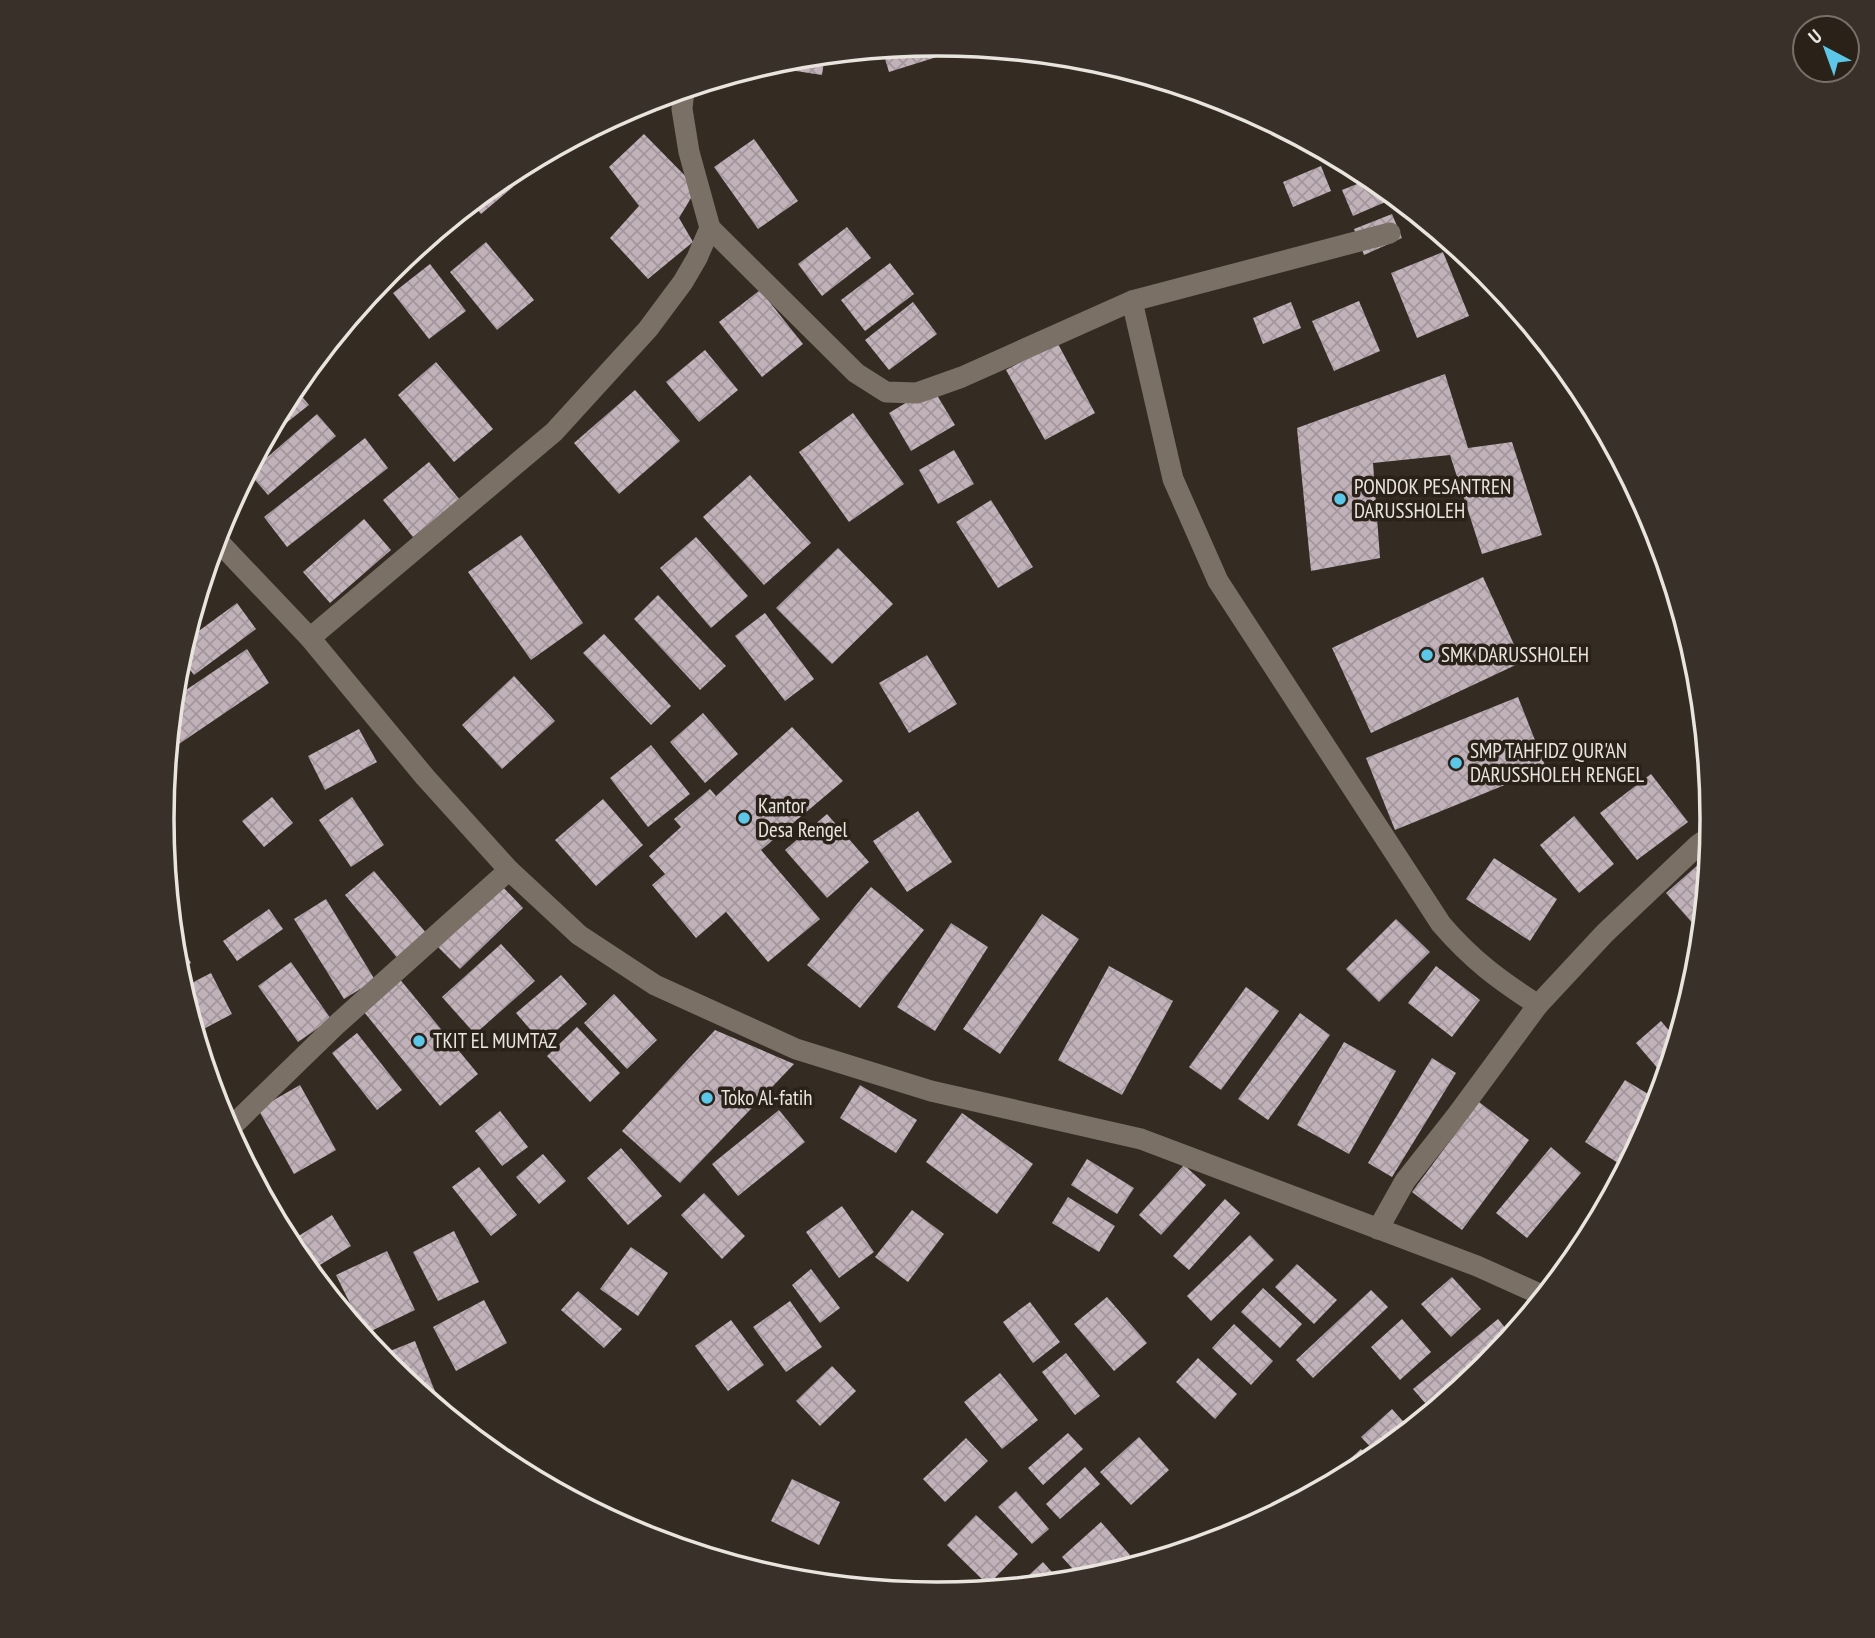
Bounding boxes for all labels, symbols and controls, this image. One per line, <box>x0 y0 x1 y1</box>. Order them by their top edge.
north arrow <box>1791 14 1861 84</box>
text: U <box>1803 24 1826 48</box>
place label: PONDOK PESANTREN DARUSSHOLEH <box>1354 473 1511 524</box>
marker: PONDOK PESANTREN DARUSSHOLEH <box>1332 491 1348 507</box>
place label: SMK DARUSSHOLEH <box>1441 641 1589 668</box>
marker: SMK DARUSSHOLEH <box>1419 647 1435 663</box>
place label: SMP TAHFIDZ QUR'AN DARUSSHOLEH RENGEL <box>1470 737 1644 788</box>
marker: SMP TAHFIDZ QUR'AN DARUSSHOLEH RENGEL <box>1448 755 1464 771</box>
place label: Kantor Desa Rengel <box>758 792 848 843</box>
marker: Kantor Desa Rengel <box>736 810 752 826</box>
place label: TKIT EL MUMTAZ <box>433 1027 557 1054</box>
marker: TKIT EL MUMTAZ <box>411 1033 427 1049</box>
place label: Toko Al-fatih <box>721 1084 813 1111</box>
marker: Toko Al-fatih <box>699 1090 715 1106</box>

